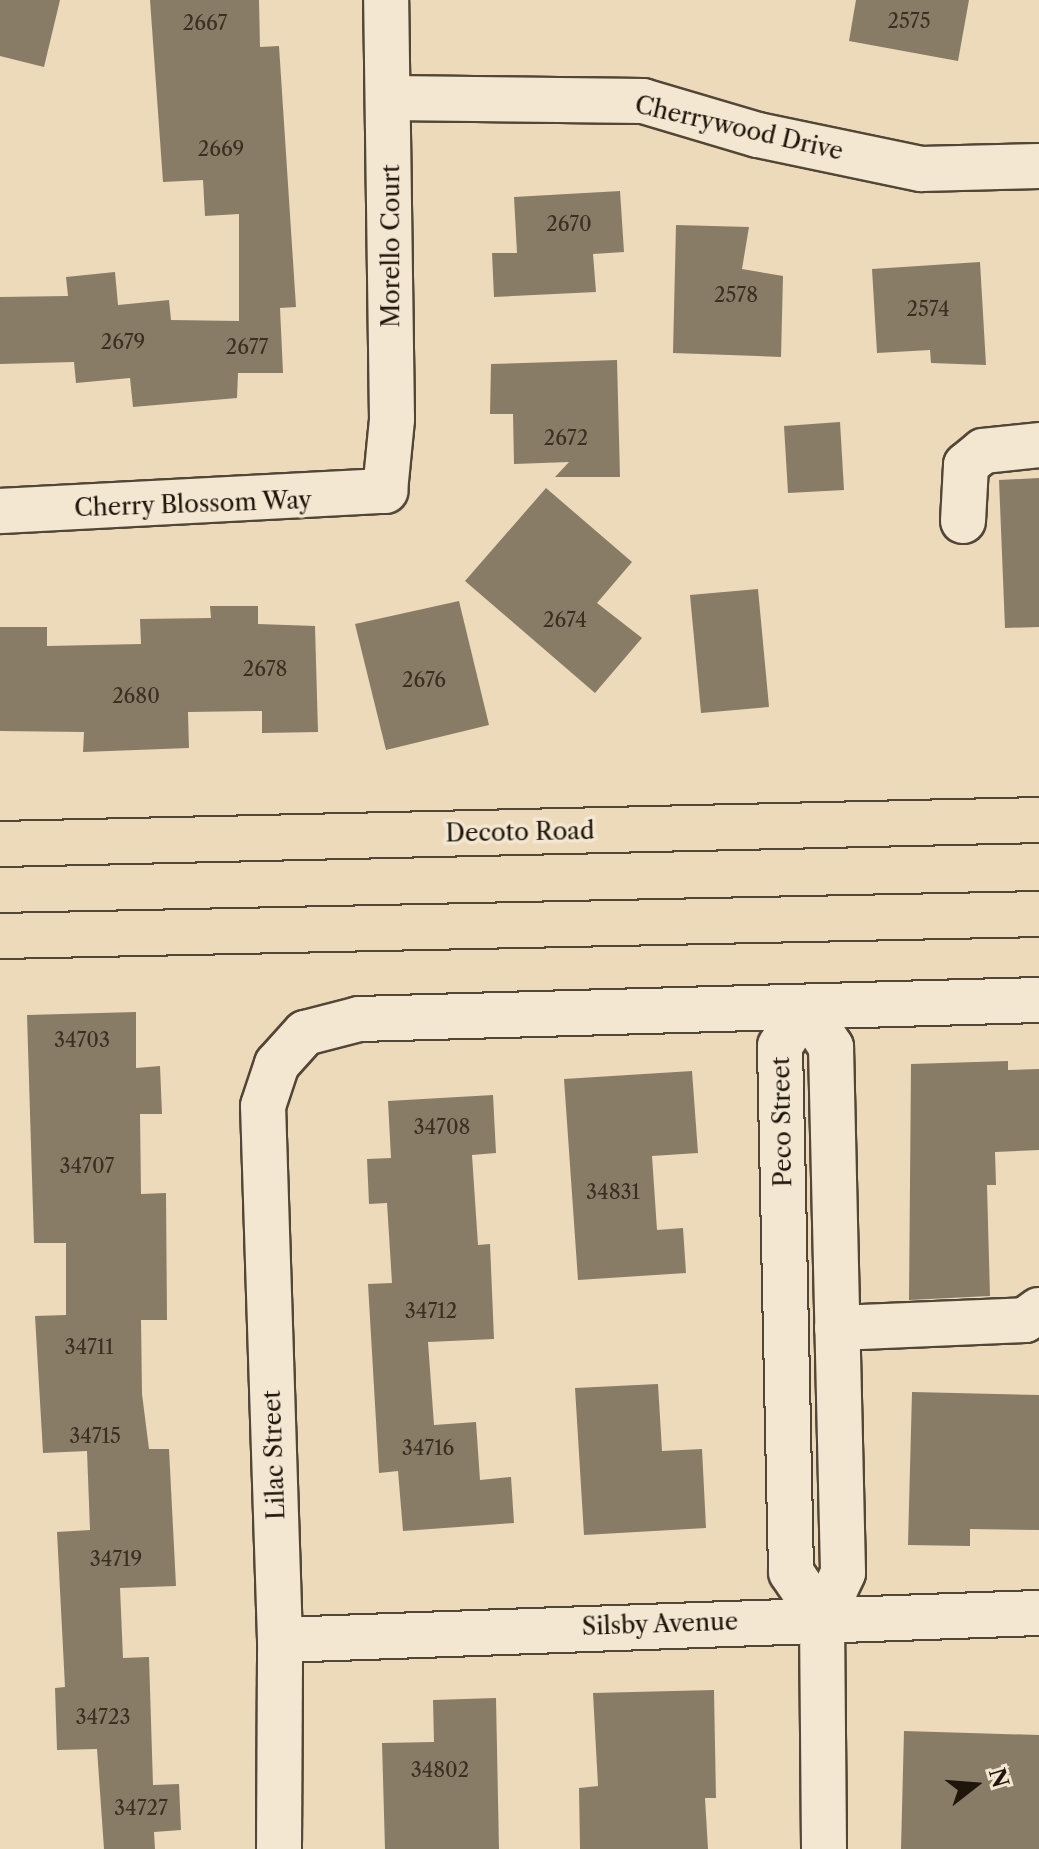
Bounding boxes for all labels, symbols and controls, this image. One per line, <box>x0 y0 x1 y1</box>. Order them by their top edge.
house number: 2575 <box>887 9 931 33</box>
house number: 2667 <box>183 11 227 35</box>
street label: Cherrywood Drive <box>632 90 846 166</box>
house number: 2669 <box>198 137 244 161</box>
street label: Morello Court <box>377 164 405 328</box>
house number: 2670 <box>546 212 592 236</box>
house number: 2578 <box>714 283 758 307</box>
house number: 2574 <box>906 297 950 321</box>
house number: 2679 <box>101 330 145 354</box>
house number: 2677 <box>226 335 268 359</box>
house number: 2672 <box>544 426 588 450</box>
street label: Cherry Blossom Way <box>73 485 313 523</box>
house number: 2674 <box>543 608 587 632</box>
house number: 2678 <box>243 657 287 681</box>
house number: 2676 <box>402 668 446 692</box>
house number: 2680 <box>112 684 160 708</box>
street label: Decoto Road <box>445 816 595 848</box>
house number: 34703 <box>54 1028 110 1052</box>
street label: Peco Street <box>766 1057 798 1187</box>
house number: 34708 <box>414 1115 470 1139</box>
house number: 34707 <box>60 1154 114 1178</box>
house number: 34831 <box>586 1180 640 1204</box>
house number: 34712 <box>405 1299 457 1323</box>
house number: 34711 <box>64 1335 114 1359</box>
street label: Lilac Street <box>257 1390 291 1520</box>
house number: 34715 <box>69 1424 121 1448</box>
house number: 34716 <box>402 1436 454 1460</box>
house number: 34719 <box>90 1547 142 1571</box>
street label: Silsby Avenue <box>580 1607 740 1641</box>
house number: 34723 <box>76 1705 130 1729</box>
north arrow <box>935 1745 1015 1825</box>
house number: 34802 <box>411 1758 469 1782</box>
text: N <box>983 1765 1014 1791</box>
house number: 34727 <box>114 1796 168 1820</box>

